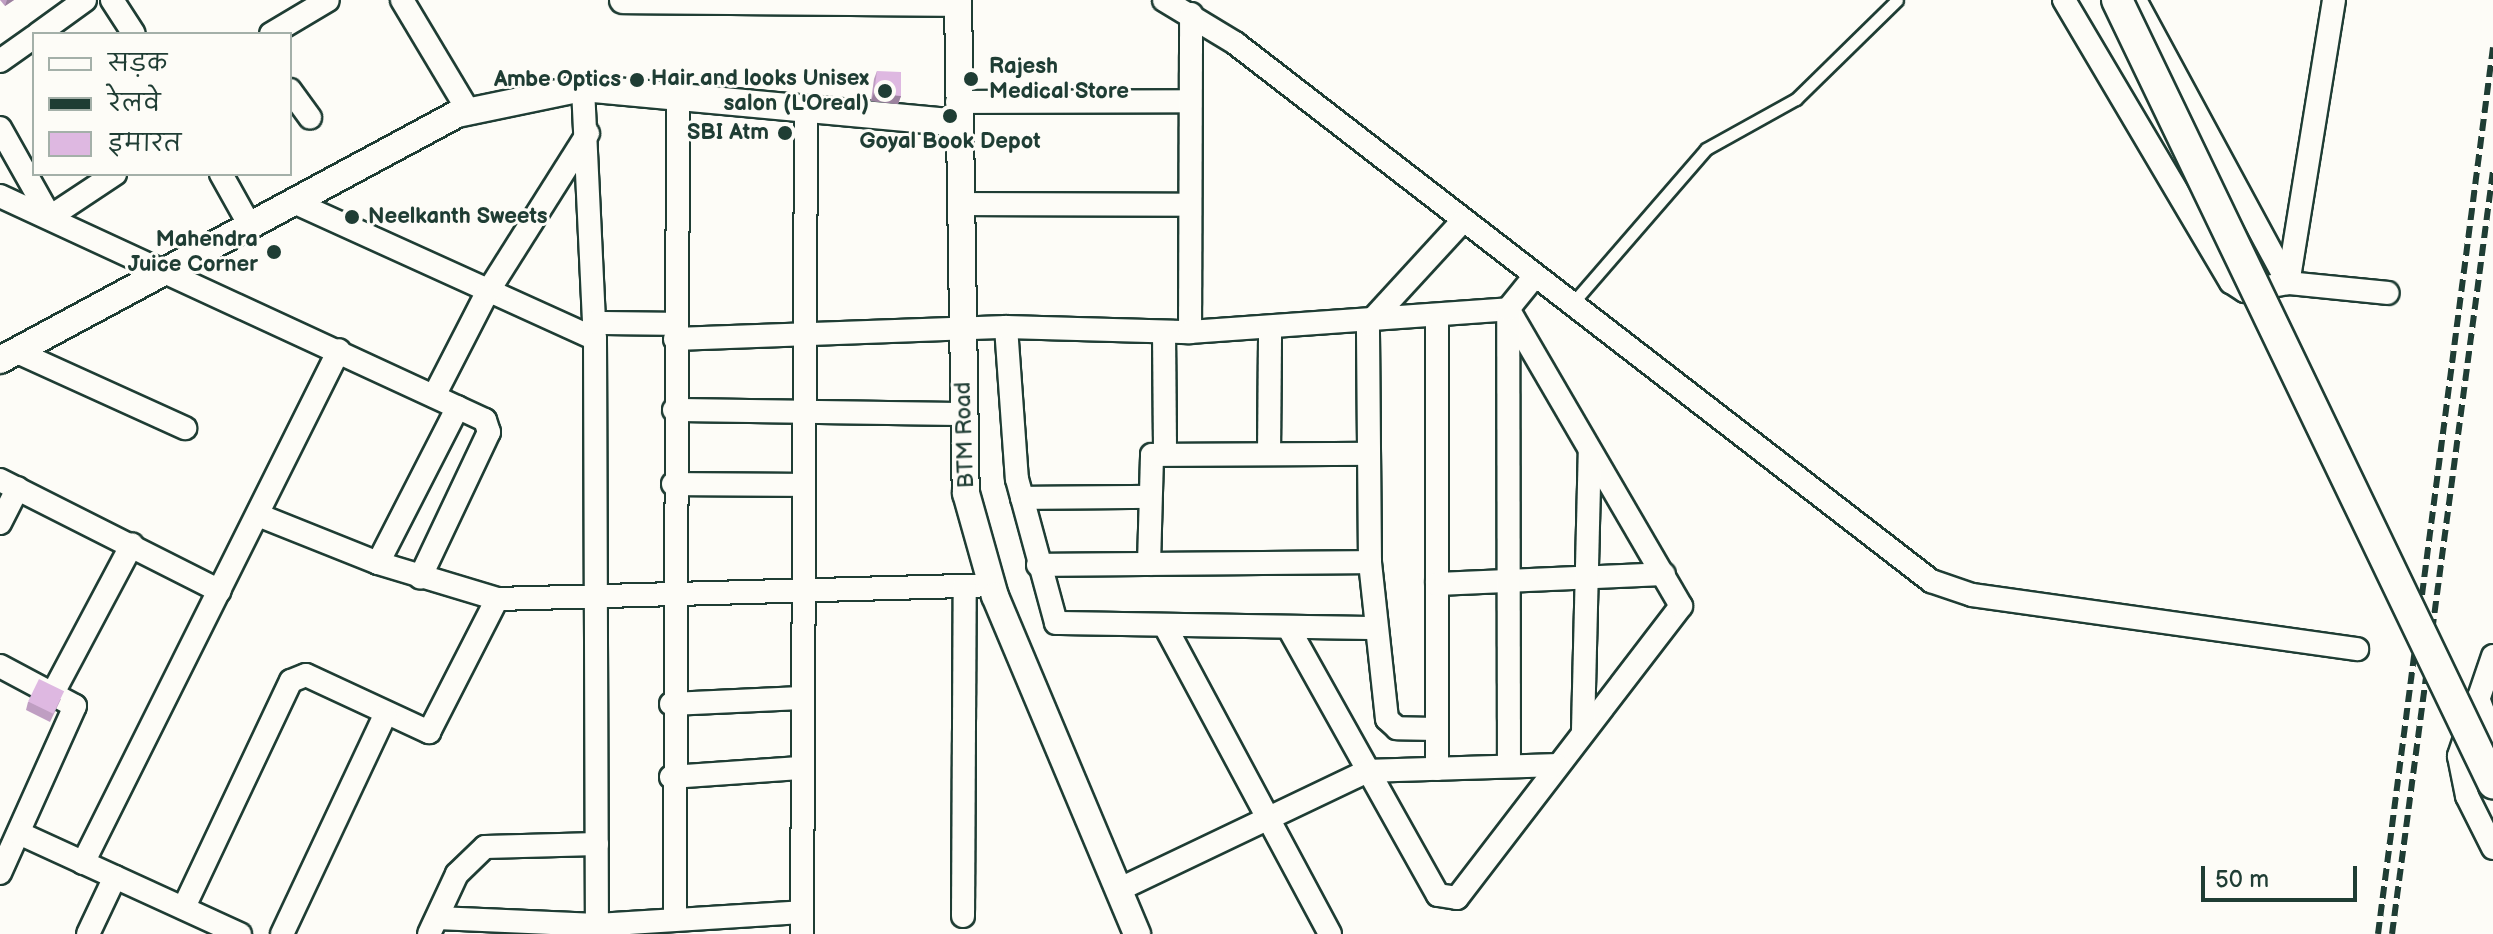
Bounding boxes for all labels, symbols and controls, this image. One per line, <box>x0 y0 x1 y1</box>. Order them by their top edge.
legend <box>32 32 292 176</box>
text: सड़क <box>108 49 167 78</box>
place label: Rajesh Medical Store <box>989 53 1129 104</box>
place label: Hair and looks Unisex salon (L'Oreal) <box>651 65 869 116</box>
place label: Ambe Optics <box>494 67 621 93</box>
marker: Rajesh Medical Store <box>960 68 982 90</box>
marker: Ambe Optics <box>628 71 646 89</box>
marker: Hair and looks Unisex salon (L'Oreal) <box>876 82 894 100</box>
text: रेलवे <box>108 89 161 118</box>
marker: Goyal Book Depot <box>941 107 959 125</box>
place label: SBI Atm <box>687 120 769 146</box>
marker: SBI Atm <box>776 124 794 142</box>
text: इमारत <box>108 129 181 158</box>
place label: Goyal Book Depot <box>859 129 1041 155</box>
place label: Neelkanth Sweets <box>368 204 548 230</box>
marker: Neelkanth Sweets <box>343 208 361 226</box>
place label: Mahendra Juice Corner <box>128 226 258 278</box>
marker: Mahendra Juice Corner <box>265 243 283 261</box>
street label: BTM Road <box>950 381 980 489</box>
scale bar <box>2205 850 2361 900</box>
text: 50 m <box>2215 865 2269 894</box>

